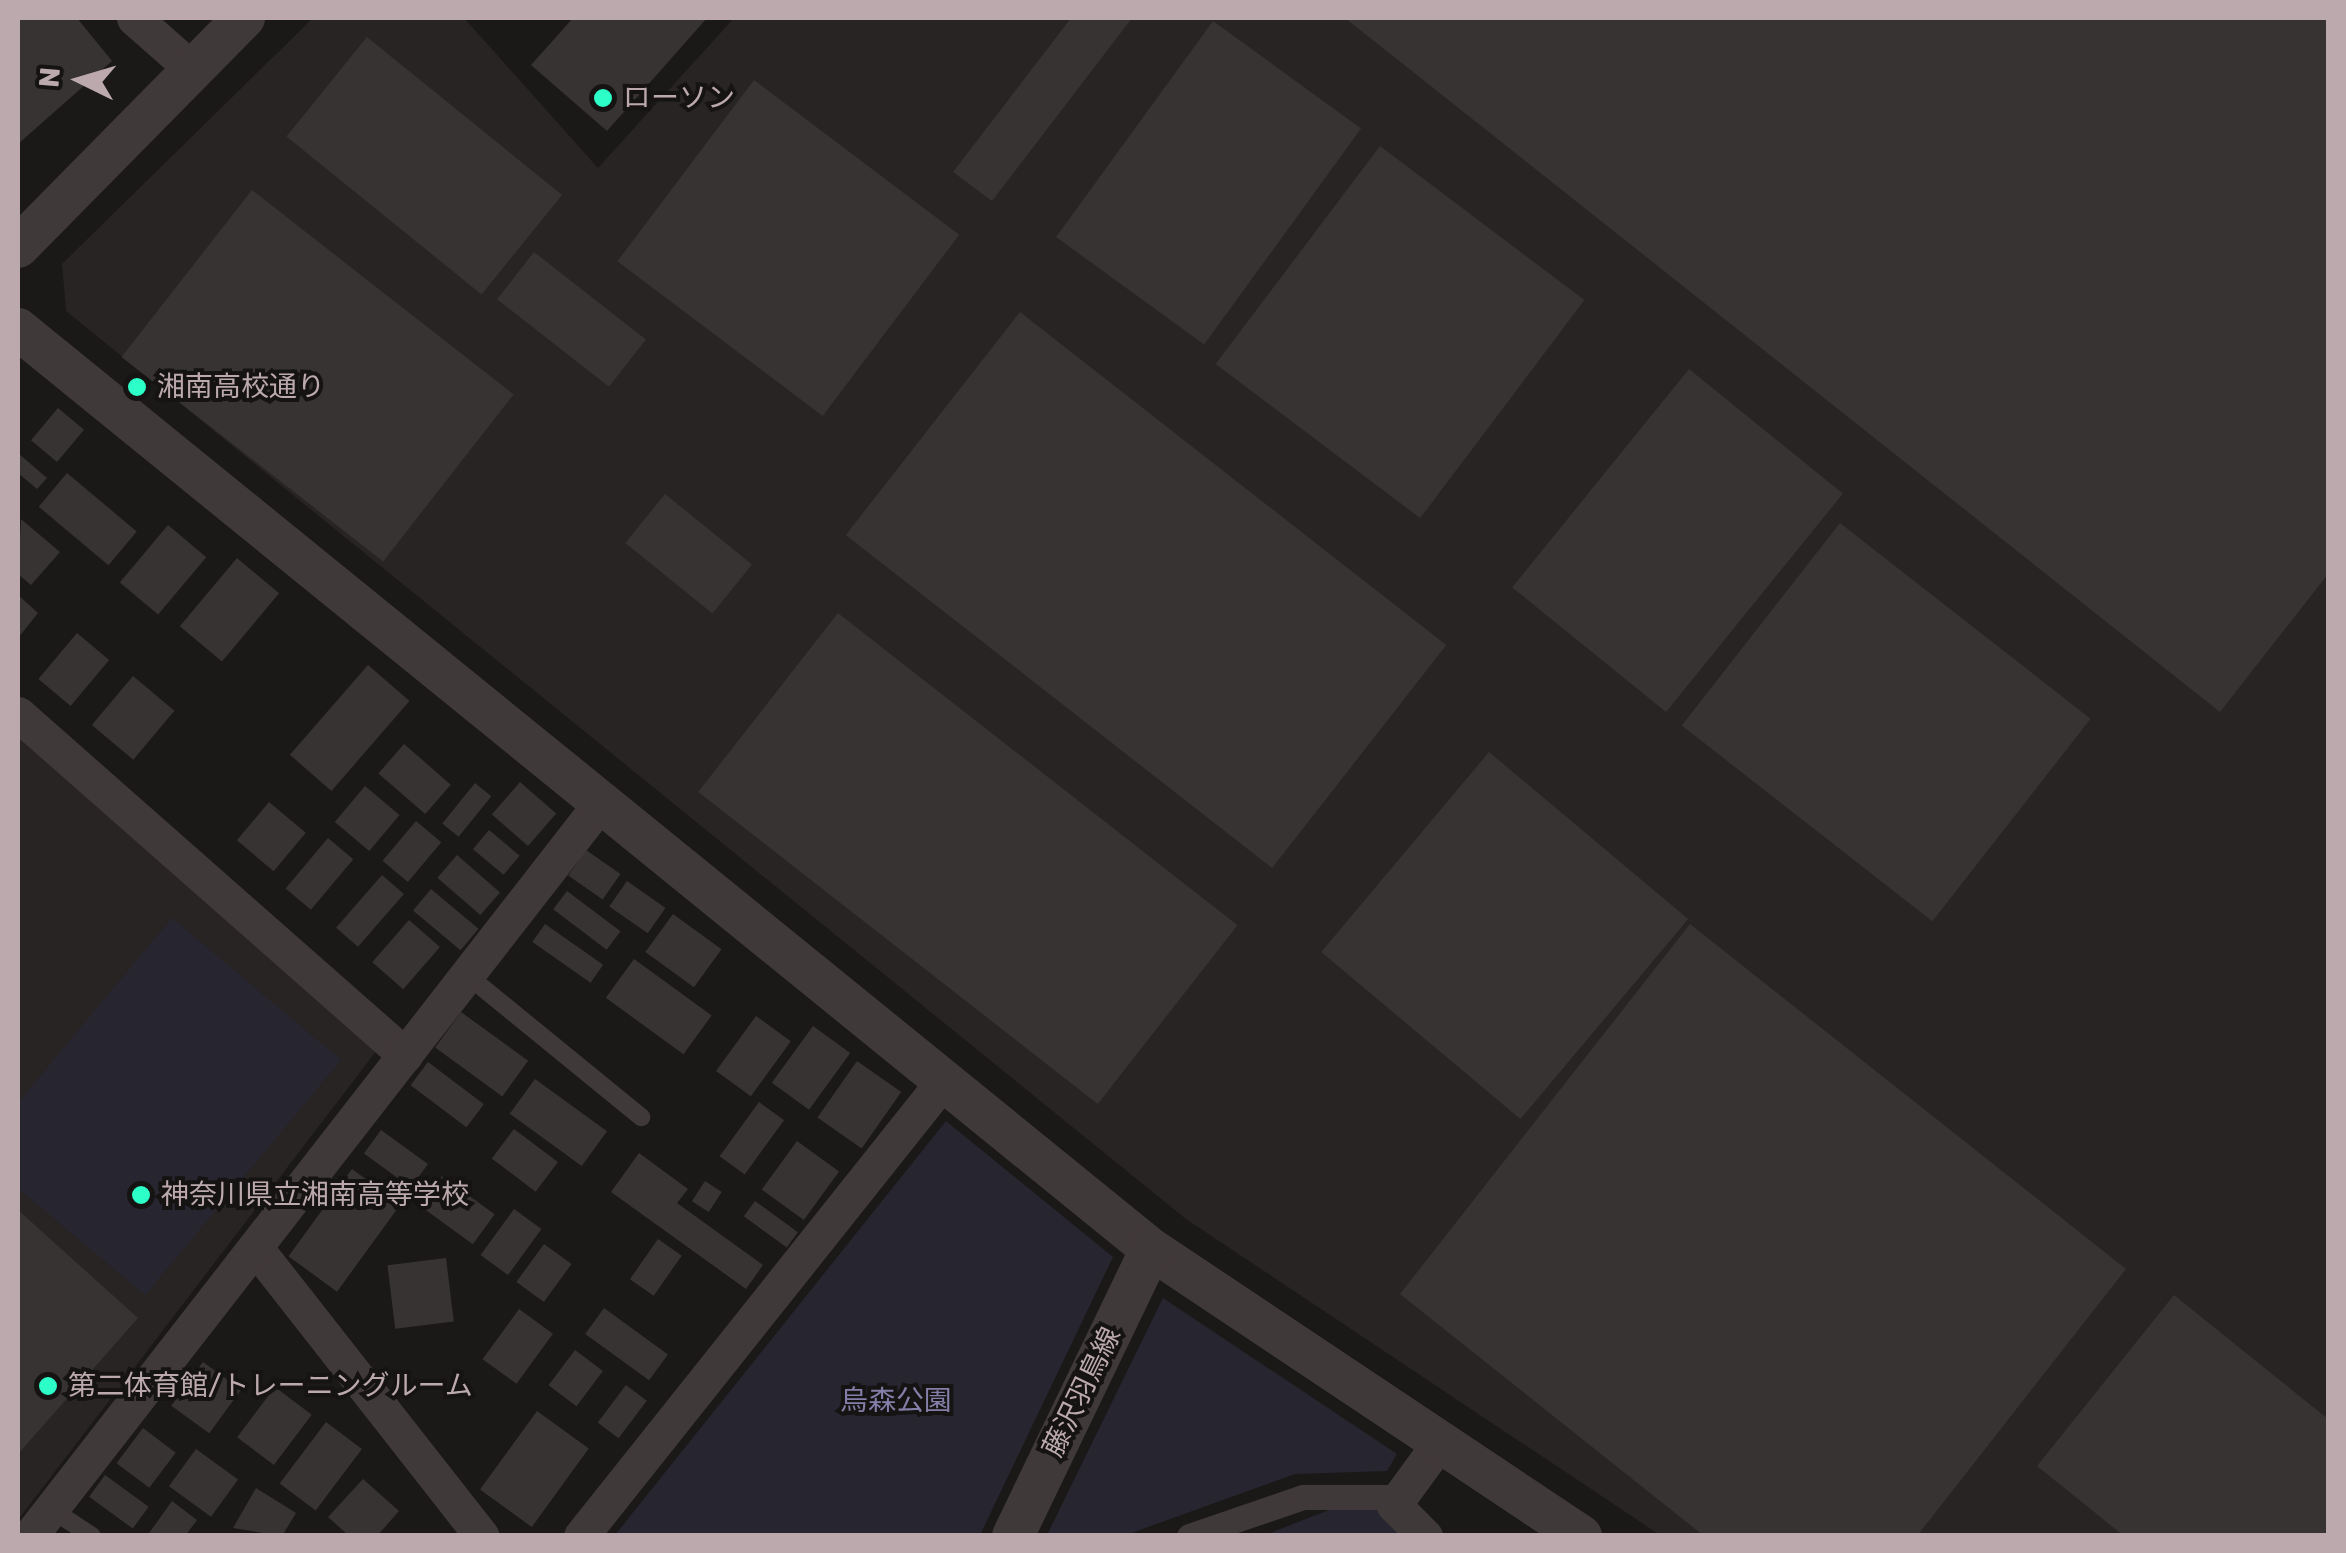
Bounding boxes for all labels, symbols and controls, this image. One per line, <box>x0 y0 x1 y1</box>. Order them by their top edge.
north arrow <box>30 30 130 130</box>
text: N <box>32 66 67 89</box>
place label: ローソン <box>623 81 735 115</box>
marker: ローソン <box>592 87 614 109</box>
place label: 湘南高校通り <box>157 370 325 404</box>
marker: 湘南高校通り <box>126 376 148 398</box>
place label: 神奈川県立湘南高等学校 <box>161 1178 469 1212</box>
marker: 神奈川県立湘南高等学校 <box>130 1184 152 1206</box>
street label: 藤沢羽鳥線 <box>1036 1322 1128 1462</box>
place label: 第二体育館/トレーニングルーム <box>68 1369 473 1403</box>
marker: 第二体育館/トレーニングルーム <box>37 1375 59 1397</box>
park label: 烏森公園 <box>840 1384 952 1418</box>

